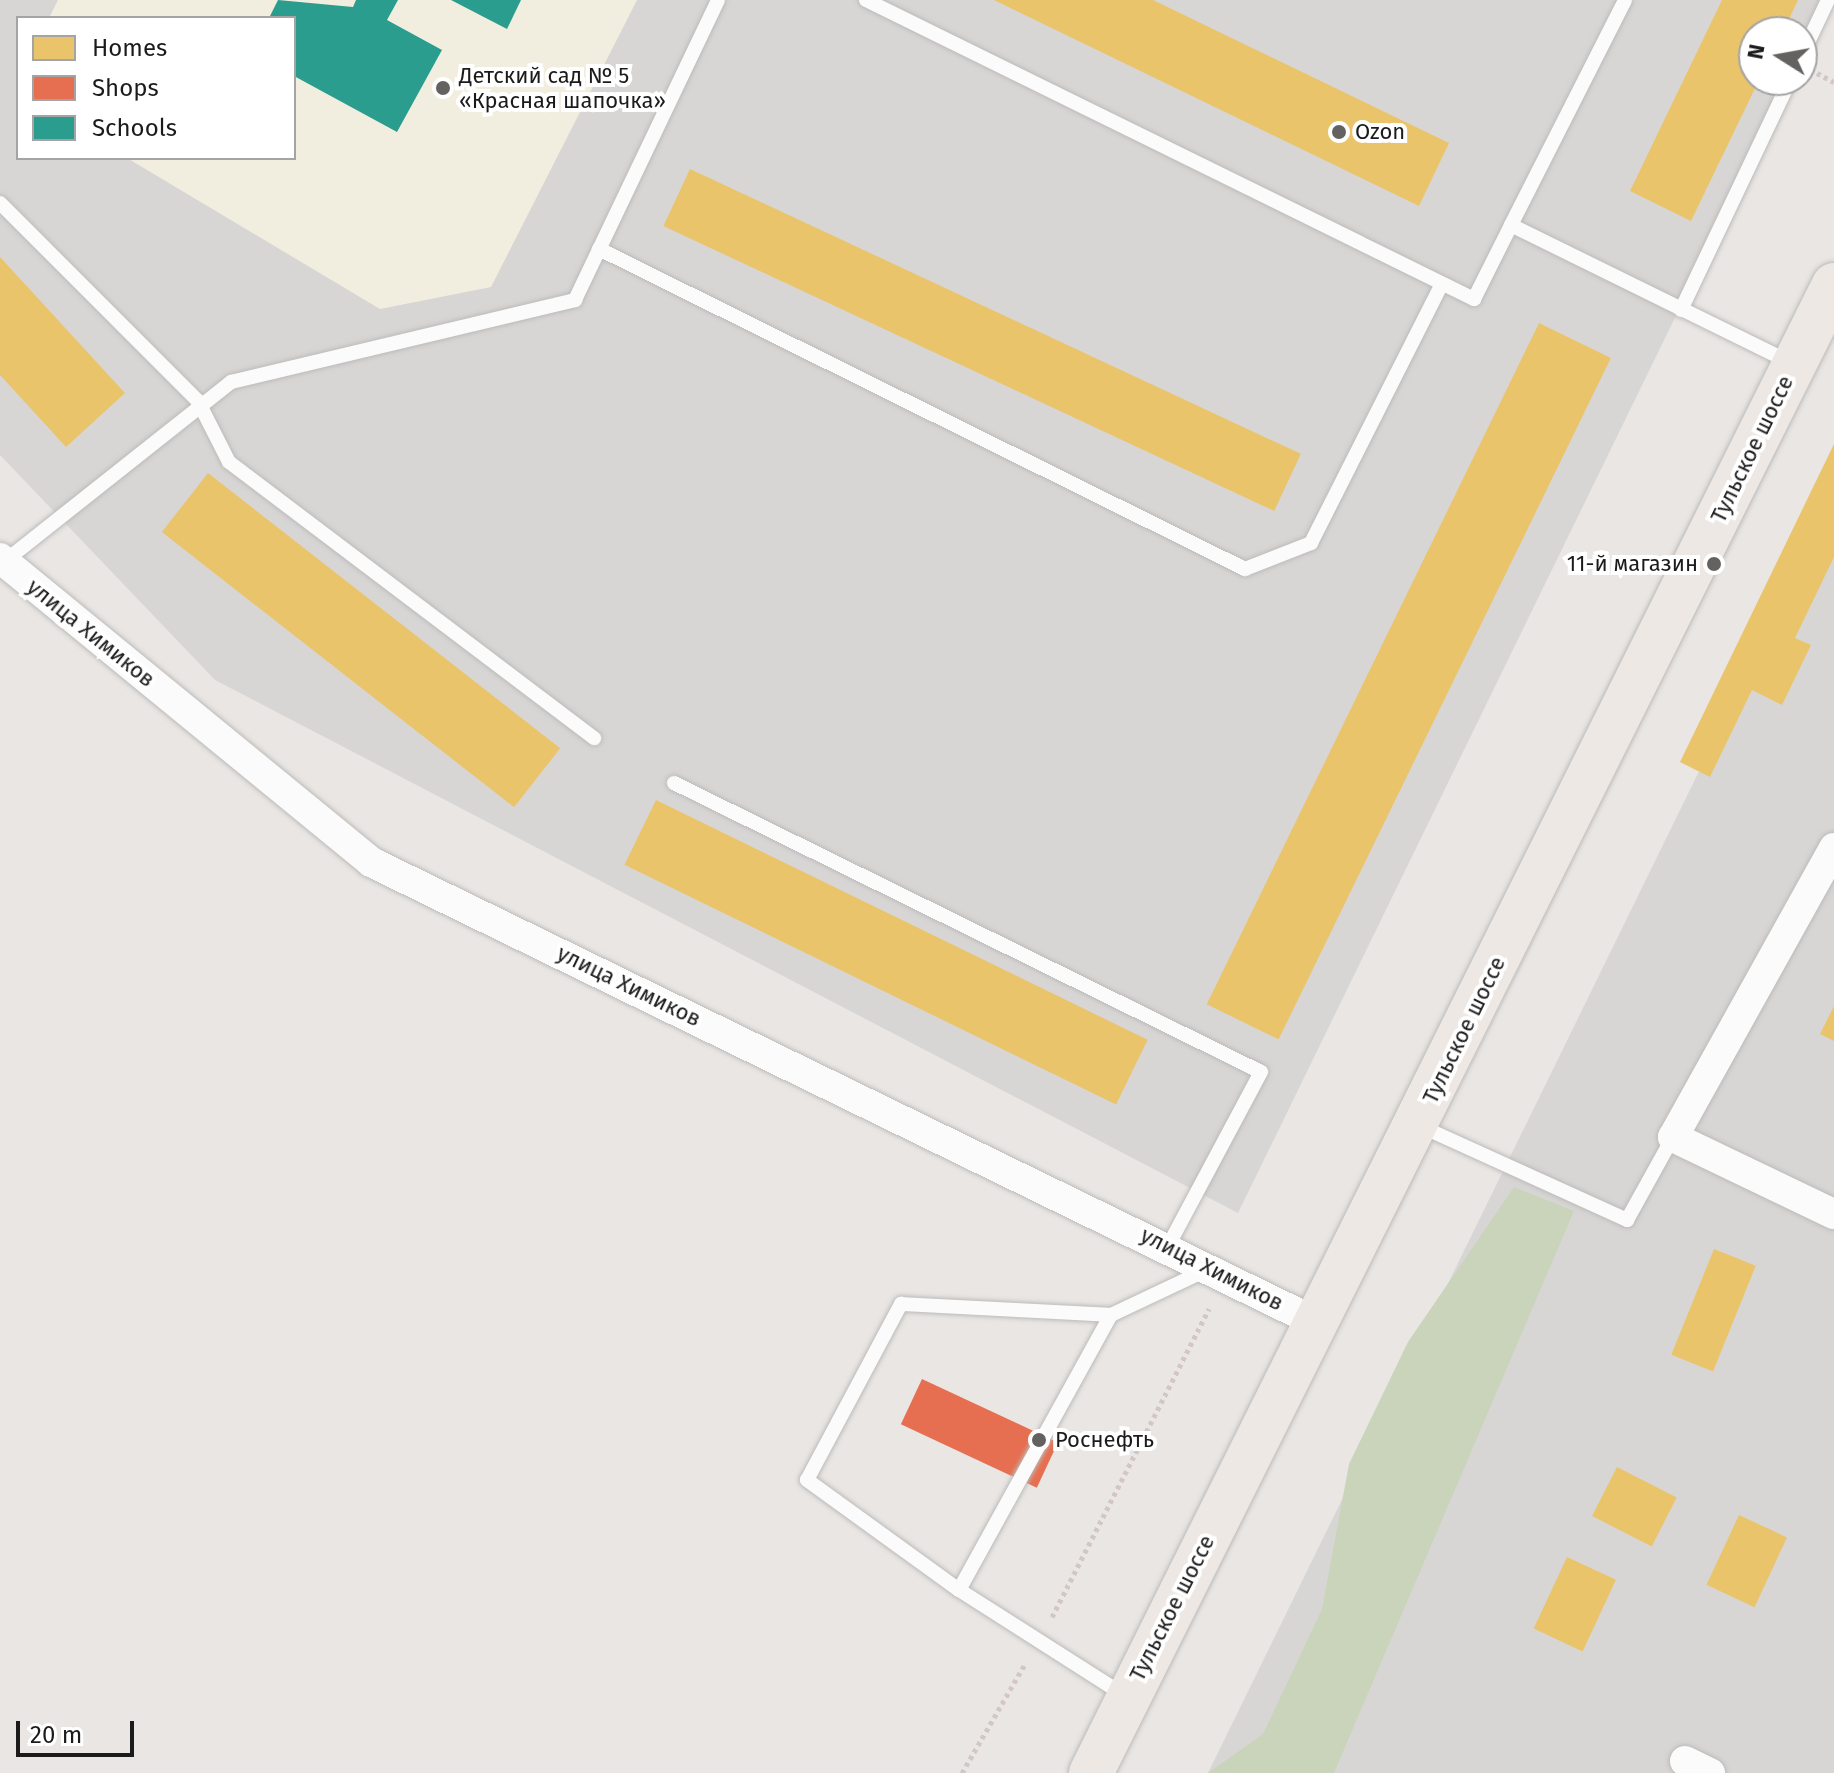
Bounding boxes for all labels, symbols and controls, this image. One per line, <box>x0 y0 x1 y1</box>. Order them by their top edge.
legend <box>16 16 296 160</box>
north arrow <box>1738 16 1818 96</box>
text: Homes <box>92 34 167 62</box>
text: N <box>1741 42 1771 61</box>
place label: Детский сад № 5 «Красная шапочка» <box>459 62 666 114</box>
text: Shops <box>92 74 159 102</box>
marker: Детский сад № 5 «Красная шапочка» <box>434 79 452 97</box>
text: Schools <box>92 114 177 142</box>
place label: Ozon <box>1355 119 1405 145</box>
marker: Ozon <box>1330 123 1348 141</box>
street label: Тульское шоссе <box>1705 371 1799 527</box>
place label: 11-й магазин <box>1567 551 1698 577</box>
marker: 11-й магазин <box>1705 555 1723 573</box>
street label: улица Химиков <box>22 573 160 693</box>
street label: улица Химиков <box>553 940 705 1032</box>
street label: Тульское шоссе <box>1417 952 1511 1108</box>
street label: улица Химиков <box>1136 1222 1288 1316</box>
place label: Роснефть <box>1055 1427 1154 1453</box>
marker: Роснефть <box>1030 1431 1048 1449</box>
street label: Тульское шоссе <box>1124 1531 1220 1685</box>
scale bar <box>20 1705 138 1755</box>
text: 20 m <box>30 1721 82 1749</box>

